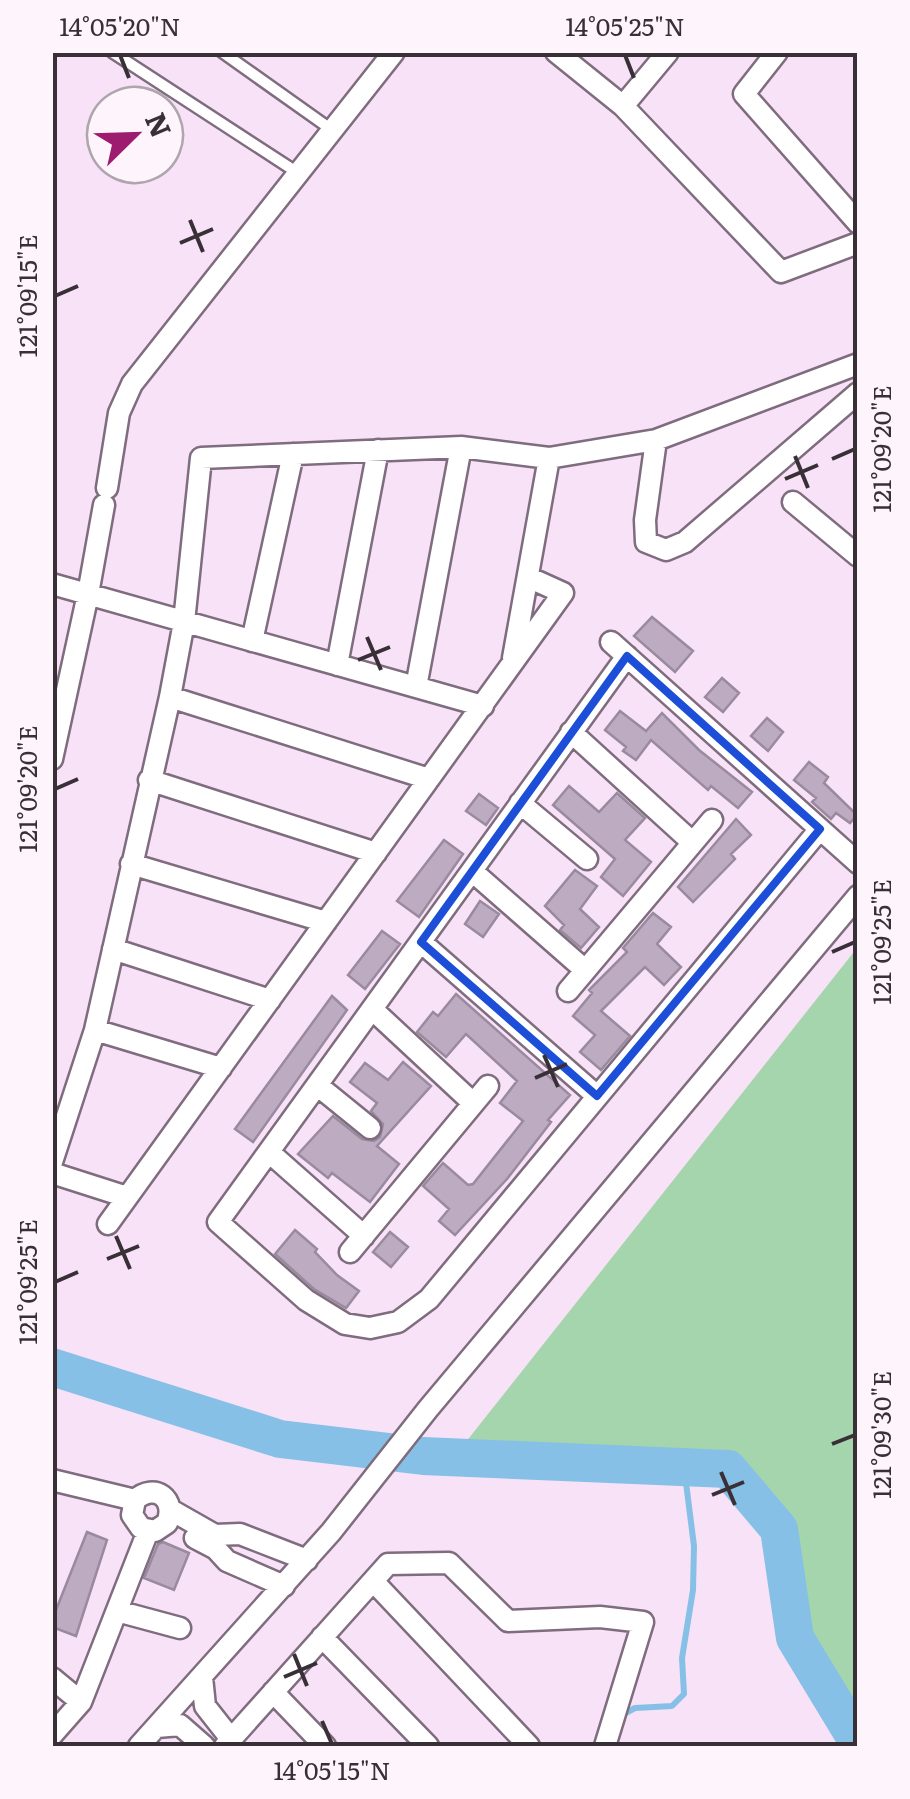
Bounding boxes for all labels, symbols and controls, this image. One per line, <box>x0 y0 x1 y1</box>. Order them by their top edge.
text: 14°05'20"N <box>59 7 181 44</box>
text: 14°05'25"N <box>565 7 685 44</box>
north arrow <box>85 85 185 185</box>
text: N <box>136 105 184 143</box>
text: 121°09'15"E <box>8 234 45 358</box>
text: 121°09'20"E <box>862 385 899 513</box>
text: 121°09'20"E <box>8 725 45 853</box>
text: 121°09'25"E <box>862 879 899 1005</box>
text: 121°09'25"E <box>8 1219 45 1345</box>
text: 121°09'30"E <box>862 1371 899 1499</box>
text: 14°05'15"N <box>273 1751 391 1788</box>

